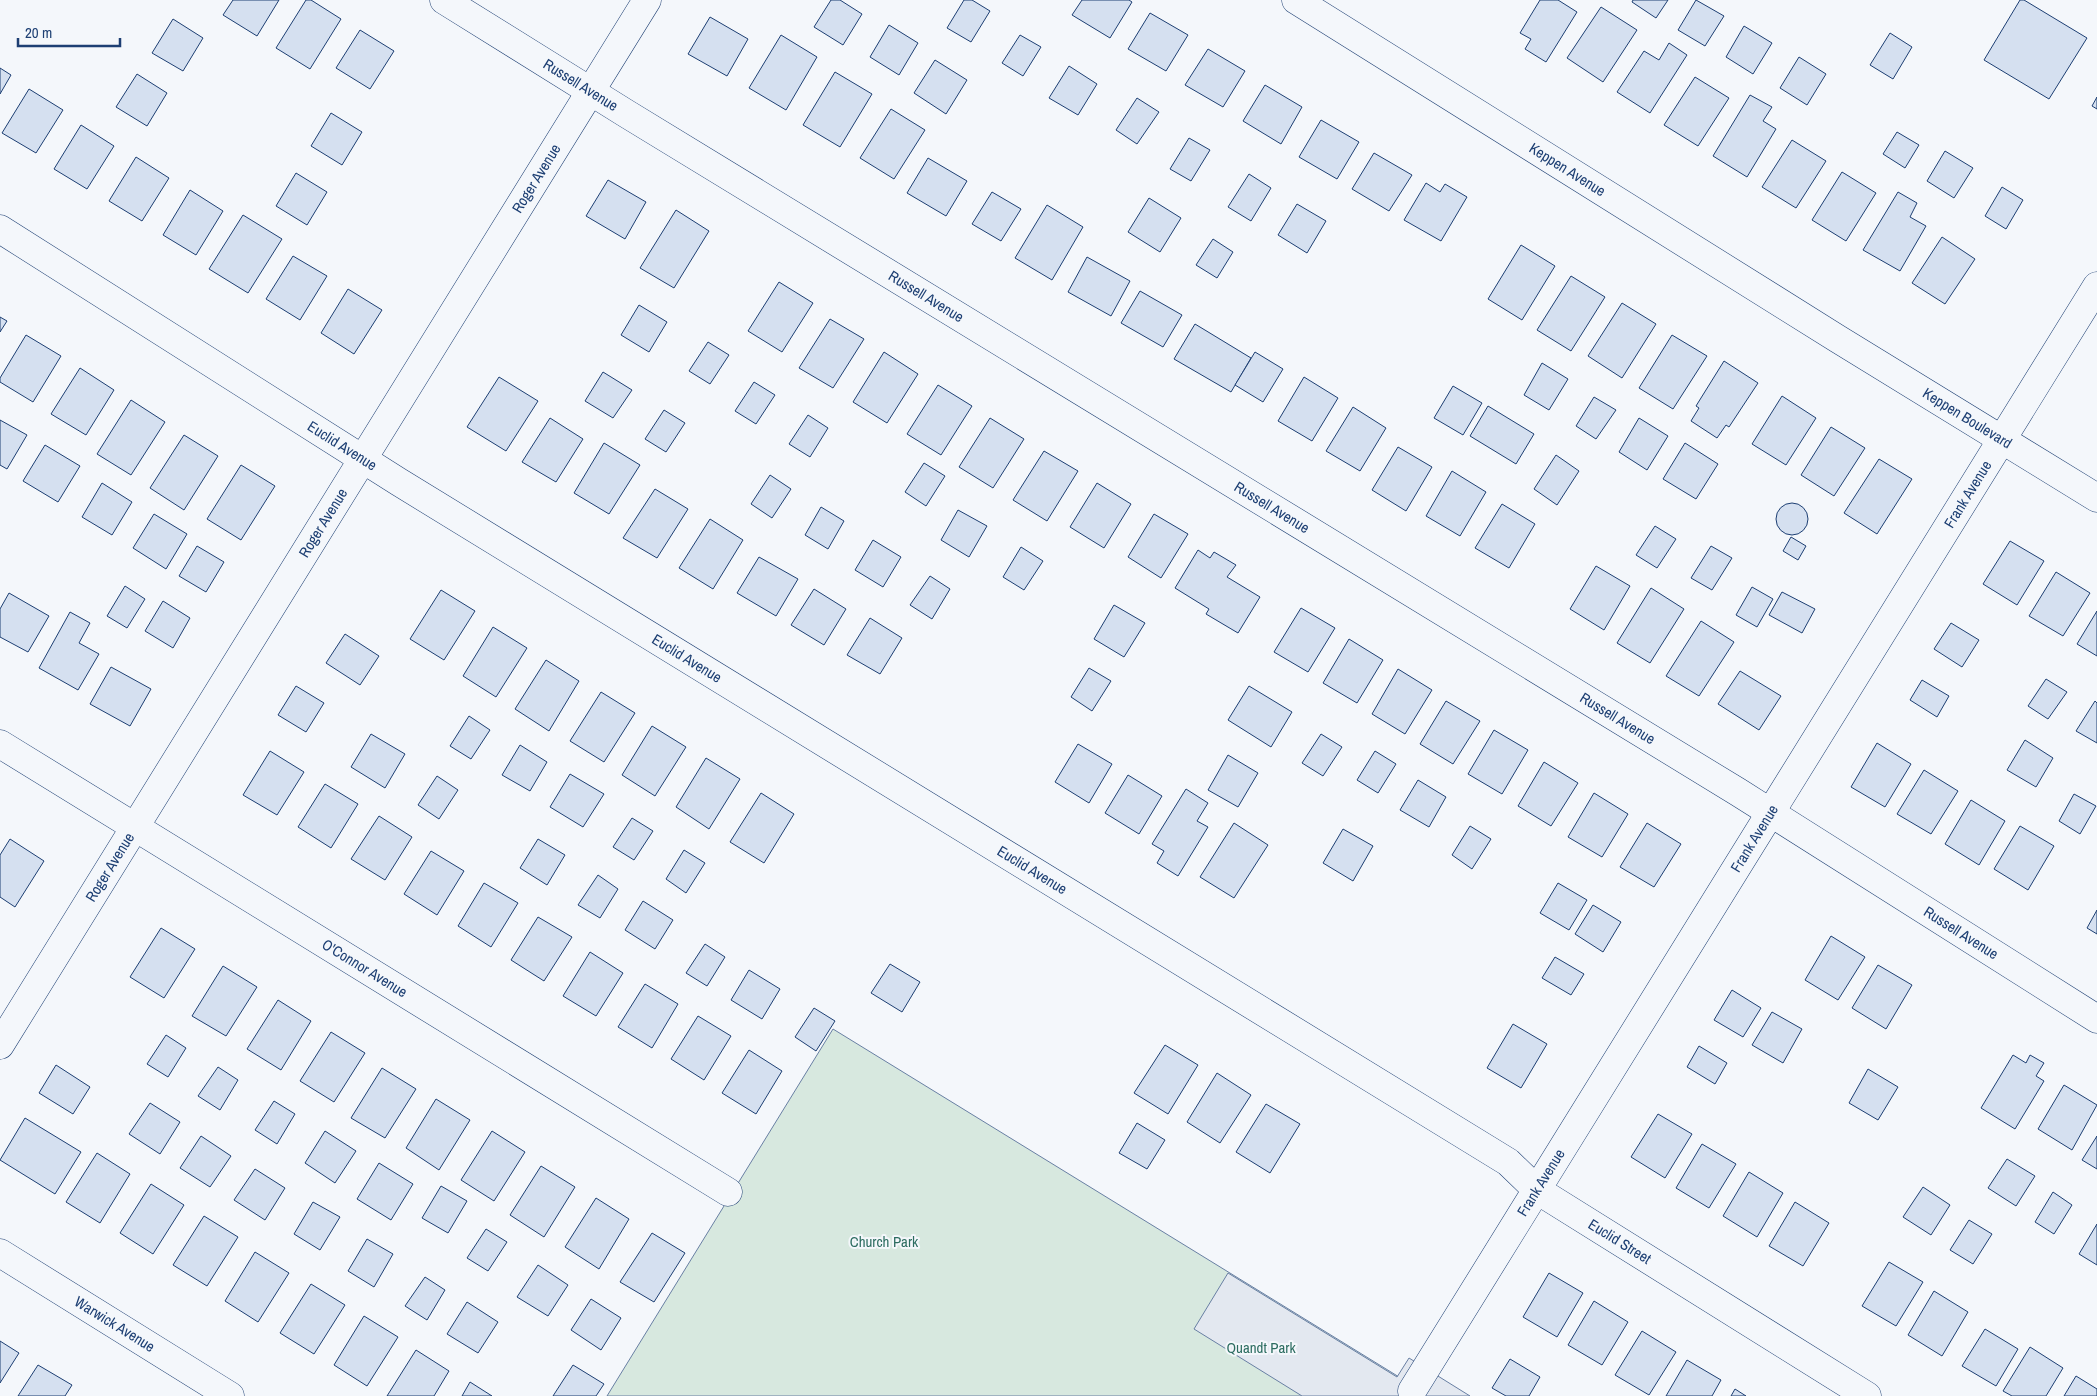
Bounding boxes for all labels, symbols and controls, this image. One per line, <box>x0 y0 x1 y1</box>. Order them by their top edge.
scale bar <box>18 15 120 47</box>
text: 20 m <box>25 22 52 43</box>
street label: Russell Avenue <box>539 53 623 116</box>
street label: Keppen Avenue <box>1525 137 1610 201</box>
street label: Roger Avenue <box>507 140 565 217</box>
street label: Russell Avenue <box>885 265 968 327</box>
street label: Keppen Boulevard <box>1919 383 2016 453</box>
street label: Euclid Avenue <box>304 416 381 475</box>
street label: Frank Avenue <box>1939 456 1996 532</box>
street label: Russell Avenue <box>1230 476 1314 538</box>
street label: Roger Avenue <box>293 484 352 561</box>
street label: Euclid Avenue <box>648 629 726 688</box>
street label: Russell Avenue <box>1576 687 1660 749</box>
street label: Frank Avenue <box>1725 800 1783 876</box>
street label: Roger Avenue <box>80 828 139 906</box>
street label: Euclid Avenue <box>993 840 1071 899</box>
street label: Russell Avenue <box>1920 901 2003 964</box>
street label: O'Connor Avenue <box>318 934 412 1002</box>
street label: Frank Avenue <box>1512 1145 1570 1220</box>
street label: Euclid Street <box>1584 1214 1656 1269</box>
park label: Church Park <box>850 1231 919 1252</box>
street label: Warwick Avenue <box>71 1291 159 1357</box>
park label: Quandt Park <box>1226 1337 1296 1358</box>

